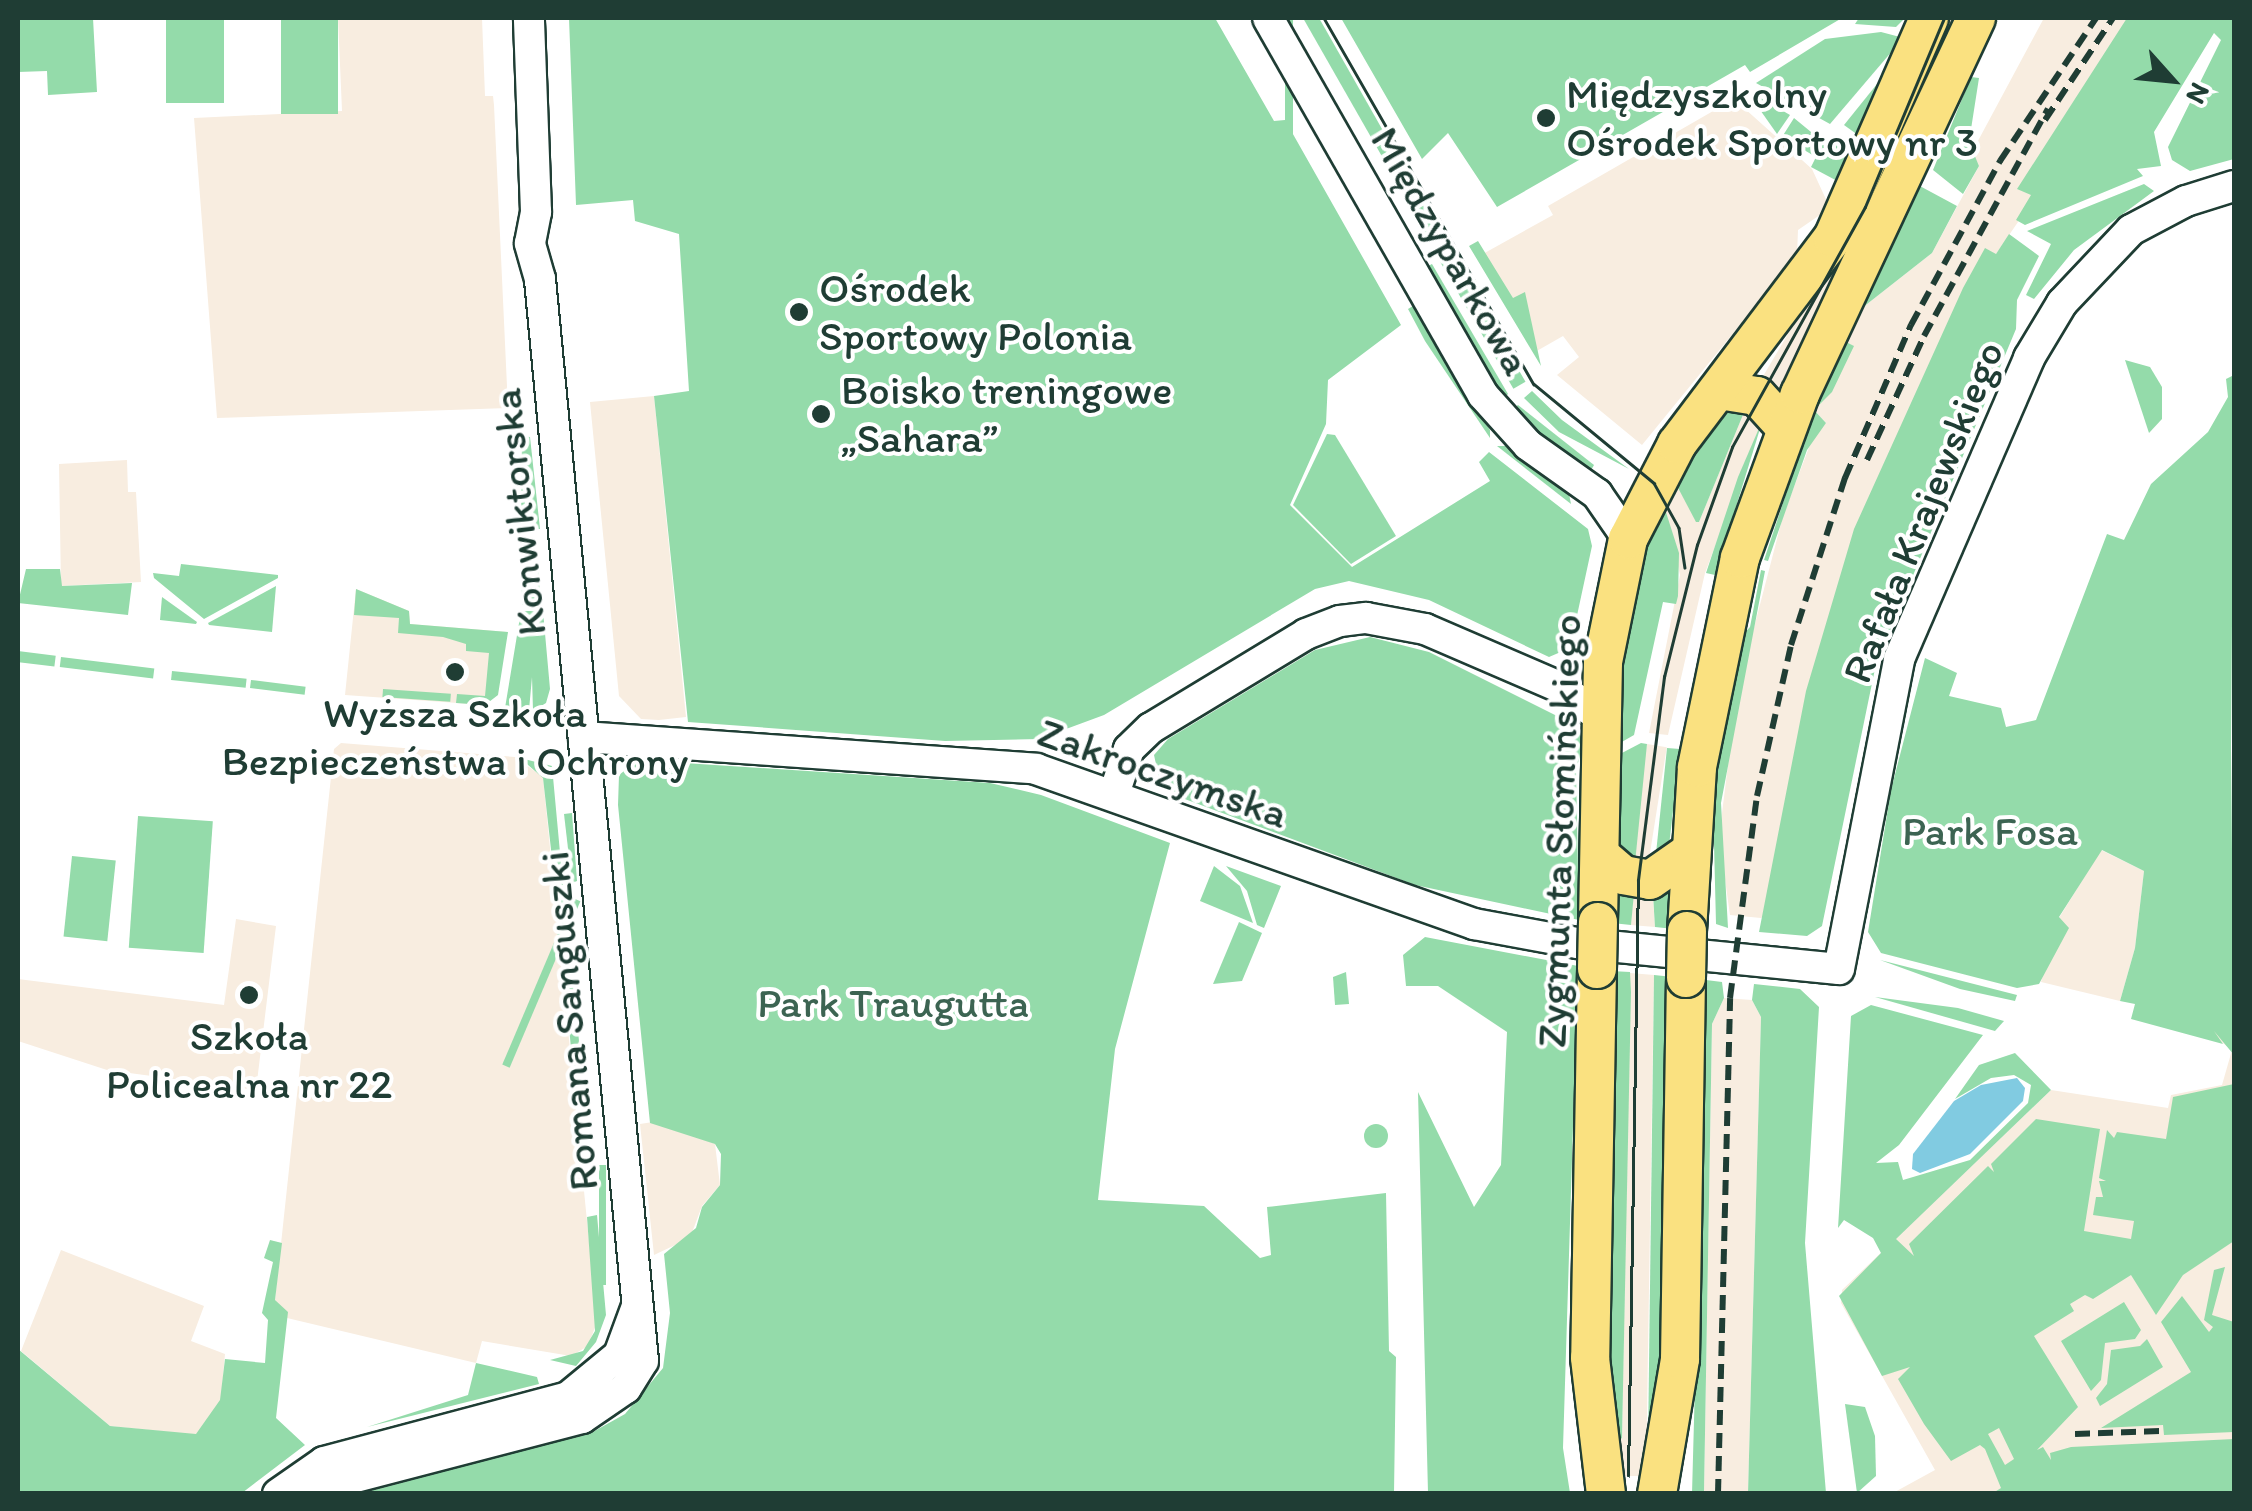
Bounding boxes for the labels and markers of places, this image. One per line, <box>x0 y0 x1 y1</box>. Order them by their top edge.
place label: Międzyszkolny Ośrodek Sportowy nr 3 <box>1566 69 1977 168</box>
marker: Międzyszkolny Ośrodek Sportowy nr 3 <box>1535 107 1557 129</box>
place label: Ośrodek Sportowy Polonia <box>819 263 1129 362</box>
marker: Ośrodek Sportowy Polonia <box>788 301 810 323</box>
place label: Boisko treningowe „Sahara” <box>841 365 1173 464</box>
marker: Boisko treningowe „Sahara” <box>810 403 832 425</box>
marker: Wyższa Szkoła Bezpieczeństwa i Ochrony <box>444 661 466 683</box>
place label: Wyższa Szkoła Bezpieczeństwa i Ochrony <box>221 688 689 786</box>
marker: Szkoła Policealna nr 22 <box>238 984 260 1006</box>
place label: Szkoła Policealna nr 22 <box>105 1011 393 1110</box>

